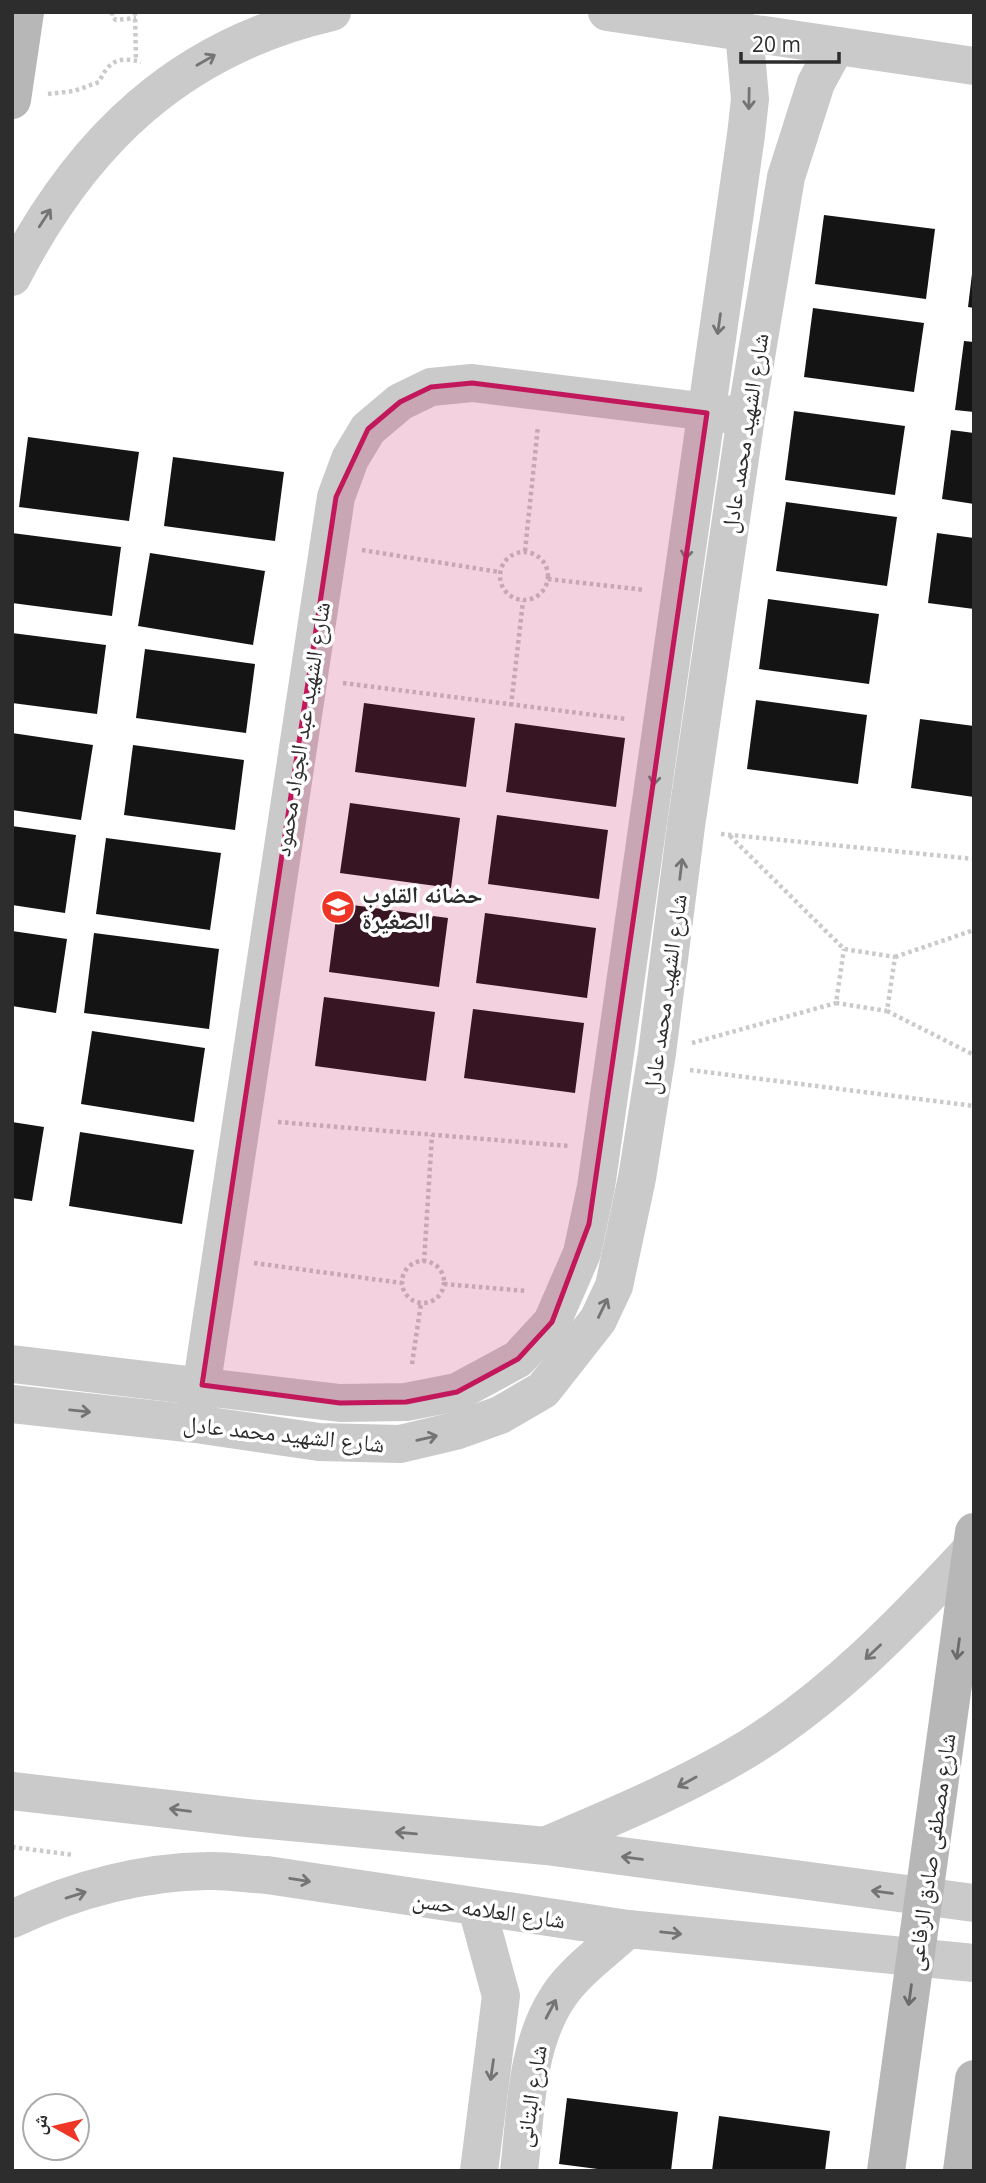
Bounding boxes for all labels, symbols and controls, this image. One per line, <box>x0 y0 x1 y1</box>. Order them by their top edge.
scale bar <box>741 21 839 65</box>
text: 20 m <box>752 30 801 58</box>
one-way arrow <box>196 53 216 67</box>
one-way arrow <box>742 87 756 110</box>
one-way arrow <box>38 208 52 228</box>
one-way arrow <box>713 312 726 335</box>
street label: شارع الشهيد محمد عادل <box>712 331 776 535</box>
one-way arrow <box>680 537 693 560</box>
street label: شارع الشهيد عبد الجواد محمود <box>265 599 337 859</box>
one-way arrow <box>648 763 661 785</box>
one-way arrow <box>675 858 688 880</box>
place label: حضانه القلوب الصغيرة <box>362 878 482 936</box>
school or university icon: حضانه القلوب الصغيرة <box>319 888 357 926</box>
street label: شارع الشهيد محمد عادل <box>634 892 694 1096</box>
one-way arrow <box>597 1298 610 1320</box>
one-way arrow <box>68 1405 91 1418</box>
street label: شارع الشهيد محمد عادل <box>182 1407 386 1459</box>
one-way arrow <box>415 1431 438 1444</box>
one-way arrow <box>951 1637 964 1660</box>
one-way arrow <box>865 1644 882 1661</box>
street label: شارع مصطفى صادق الرفاعى <box>897 1731 963 1973</box>
one-way arrow <box>677 1776 698 1789</box>
one-way arrow <box>169 1804 191 1817</box>
one-way arrow <box>395 1826 418 1839</box>
one-way arrow <box>621 1851 644 1864</box>
one-way arrow <box>288 1874 311 1887</box>
street label: شارع العلامه حسن <box>411 1882 567 1936</box>
one-way arrow <box>871 1885 894 1898</box>
one-way arrow <box>65 1888 87 1901</box>
one-way arrow <box>659 1927 681 1940</box>
one-way arrow <box>904 1984 917 2006</box>
one-way arrow <box>545 1999 559 2020</box>
street label: شارع البتانى <box>506 2043 554 2149</box>
one-way arrow <box>486 2058 499 2081</box>
north arrow <box>21 2092 91 2162</box>
text: ش <box>25 2113 53 2136</box>

